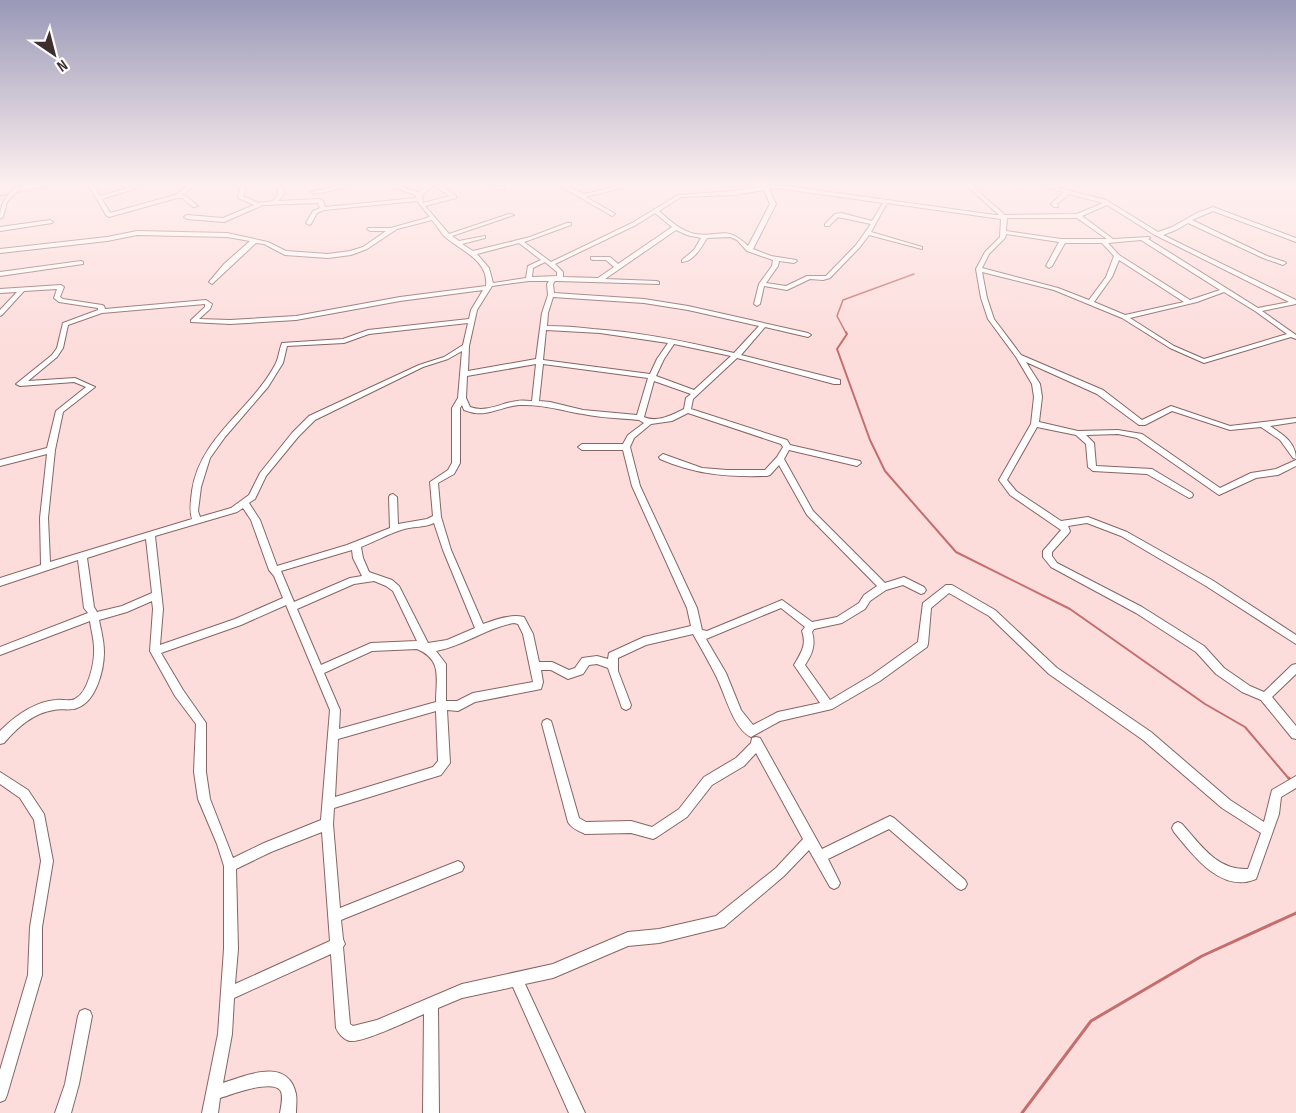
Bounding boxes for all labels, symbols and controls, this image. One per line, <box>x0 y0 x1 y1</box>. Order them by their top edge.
north arrow <box>24 24 84 84</box>
text: N <box>53 55 71 75</box>

